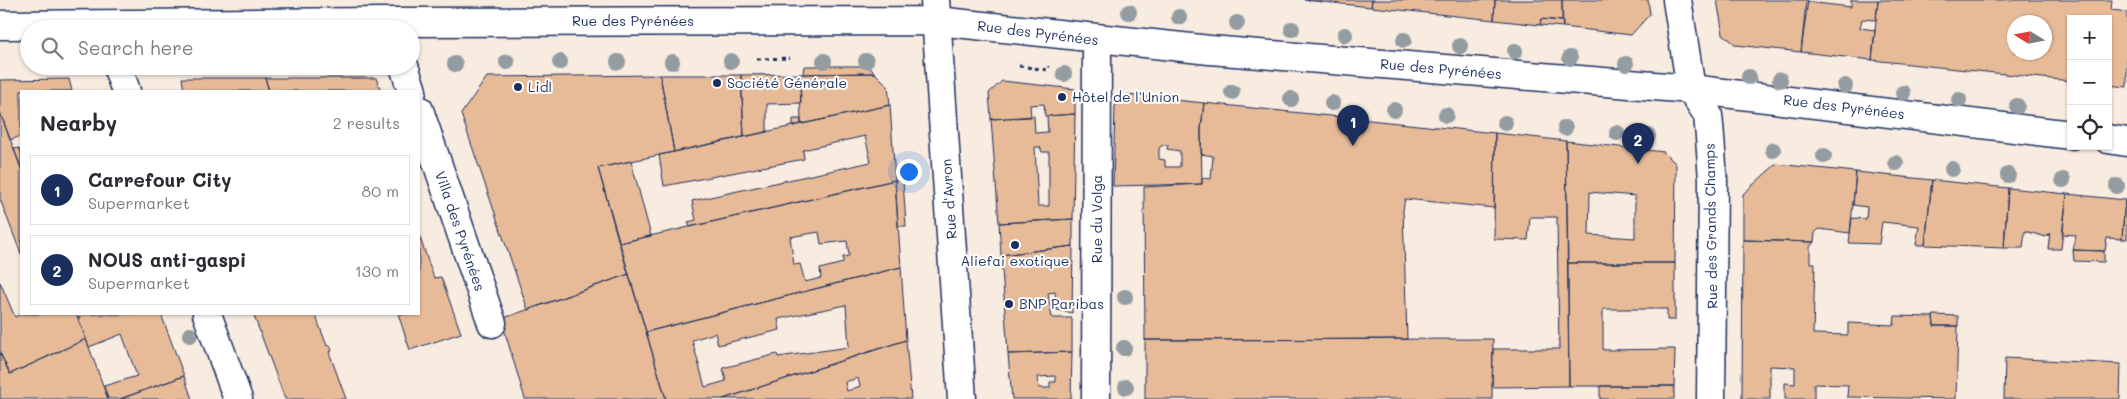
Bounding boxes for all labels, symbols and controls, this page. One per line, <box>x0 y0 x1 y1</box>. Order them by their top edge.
street label: Rue des Pyrénées <box>572 11 694 30</box>
north arrow <box>2007 15 2052 60</box>
map controls <box>2067 15 2112 150</box>
button: + <box>2067 15 2112 60</box>
street label: Rue des Pyrénées <box>976 16 1100 49</box>
search box <box>20 20 420 75</box>
icon: search <box>38 34 66 62</box>
text: Search here <box>78 35 194 60</box>
street label: Rue des Pyrénées <box>1379 54 1503 83</box>
button: − <box>2067 60 2112 105</box>
place label: Société Générale <box>727 73 847 92</box>
place label: Lidl <box>528 77 552 96</box>
marker: Société Générale <box>711 77 723 89</box>
marker: Lidl <box>512 81 524 93</box>
place label: Hôtel de l'Union <box>1072 87 1179 106</box>
street label: Rue des Pyrénées <box>1782 90 1906 123</box>
marker: Hôtel de l'Union <box>1056 91 1068 103</box>
pin: 1 <box>1337 105 1369 146</box>
button: locate <box>2067 105 2112 150</box>
text: Nearby <box>40 109 117 136</box>
text: 2 results <box>333 112 400 133</box>
pin: 2 <box>1622 123 1654 164</box>
street label: Rue des Grands Champs <box>1700 143 1721 309</box>
street label: Rue d'Avron <box>936 158 961 240</box>
your location <box>896 159 922 185</box>
text: Carrefour City <box>88 167 231 192</box>
street label: Villa des Pyrénées <box>431 168 490 293</box>
street label: Rue du Volga <box>1087 175 1106 263</box>
text: 1 <box>53 180 61 201</box>
text: 80 m <box>362 180 399 201</box>
text: Supermarket <box>88 192 190 213</box>
marker: Aliefai exotique <box>1009 239 1021 251</box>
text: NOUS anti-gaspi <box>88 247 246 272</box>
place label: Aliefai exotique <box>961 251 1069 270</box>
text: 2 <box>53 260 61 281</box>
text: 130 m <box>355 260 399 281</box>
text: Supermarket <box>88 272 190 293</box>
place label: BNP Paribas <box>1019 294 1104 313</box>
marker: BNP Paribas <box>1003 298 1015 310</box>

